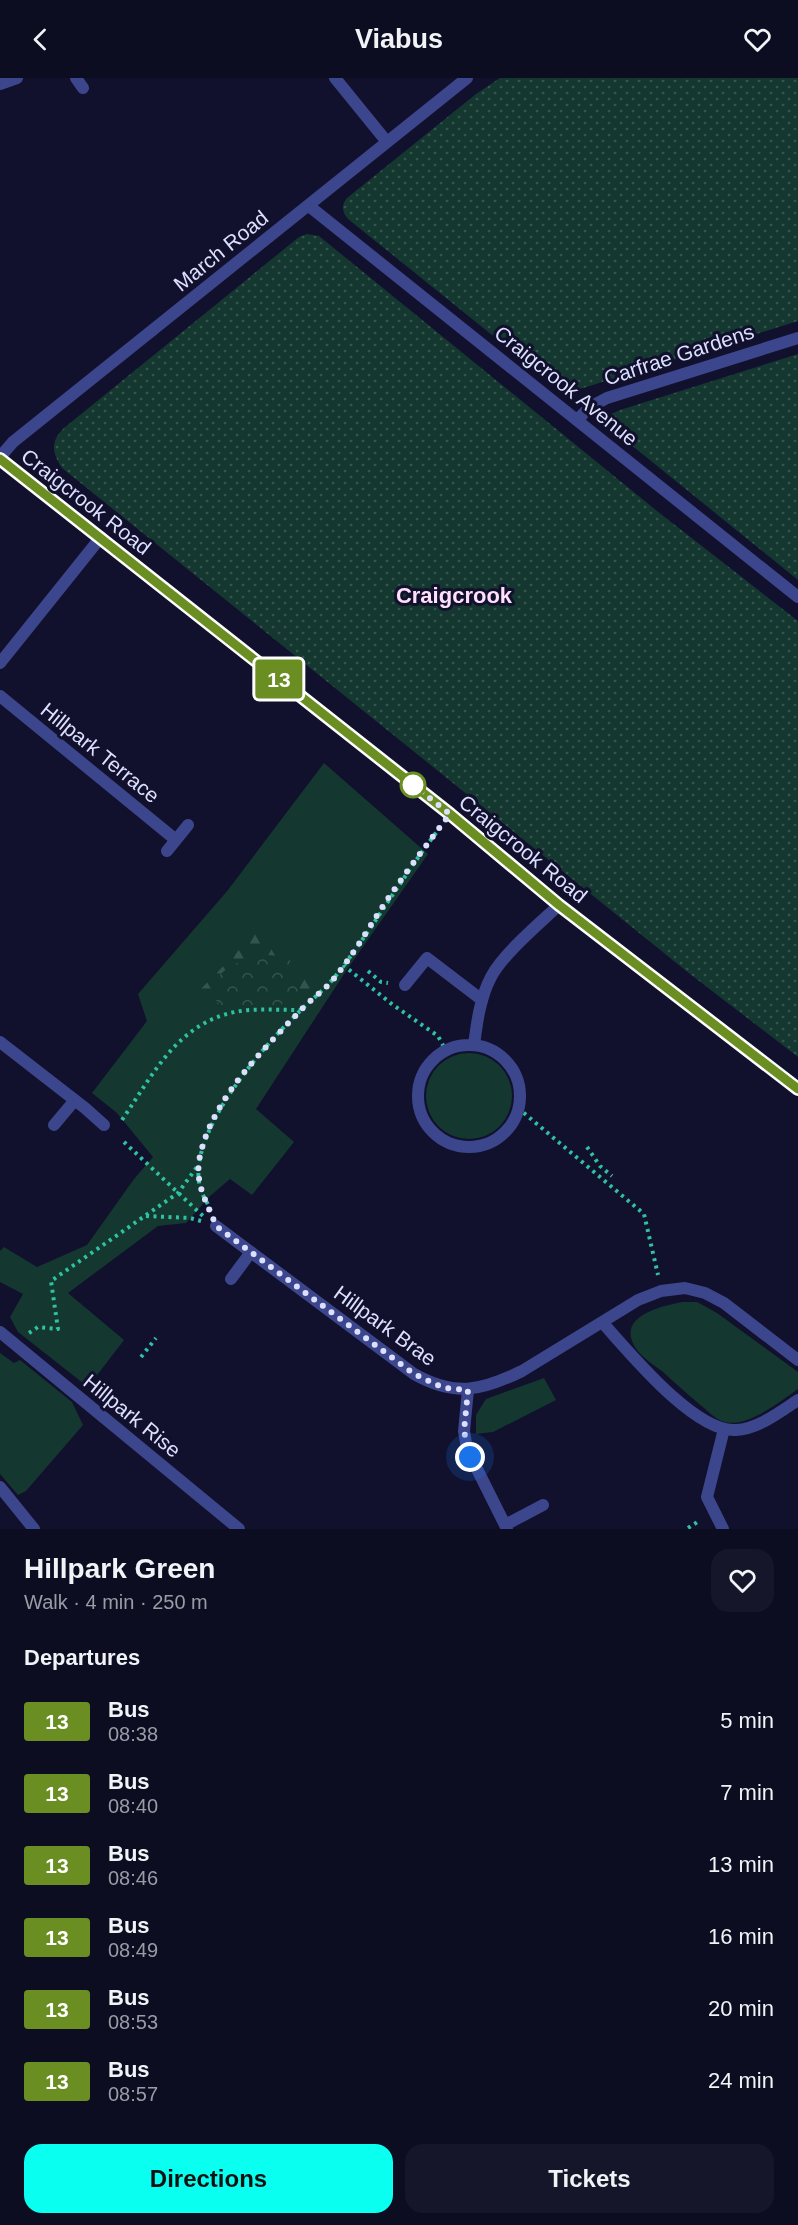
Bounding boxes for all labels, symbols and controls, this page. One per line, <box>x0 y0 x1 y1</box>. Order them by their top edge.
icon: back <box>24 23 57 56</box>
icon: heart <box>741 23 774 56</box>
text: Viabus <box>355 24 443 54</box>
street label: March Road <box>169 206 272 296</box>
street label: Carfrae Gardens <box>601 319 757 390</box>
street label: Craigcrook Avenue <box>490 321 642 450</box>
street label: Craigcrook Road <box>17 444 155 559</box>
district label: Craigcrook <box>396 583 513 608</box>
line badge: 13 <box>252 660 306 698</box>
text: 13 <box>267 668 291 691</box>
street label: Hillpark Terrace <box>37 698 164 807</box>
unlabelled marker <box>400 772 426 798</box>
street label: Craigcrook Road <box>455 790 592 907</box>
street label: Hillpark Brae <box>330 1281 441 1370</box>
street label: Hillpark Rise <box>79 1370 185 1462</box>
your location <box>455 1442 485 1472</box>
button: heart <box>711 1549 774 1612</box>
text: Hillpark Green <box>24 1553 215 1584</box>
text: Walk · 4 min · 250 m <box>24 1591 208 1613</box>
text: Departures <box>24 1645 140 1670</box>
text: Bus <box>108 1697 150 1722</box>
text: 5 min <box>720 1708 774 1733</box>
text: 13 <box>45 1710 69 1733</box>
text: 08:38 <box>108 1723 158 1745</box>
text: Bus <box>108 1769 150 1794</box>
text: 7 min <box>720 1780 774 1805</box>
text: 13 <box>45 1782 69 1805</box>
text: 08:40 <box>108 1795 158 1817</box>
text: Bus <box>108 1841 150 1866</box>
text: 13 min <box>708 1852 774 1877</box>
text: 13 <box>45 1854 69 1877</box>
text: 08:46 <box>108 1867 158 1889</box>
text: Bus <box>108 1913 150 1938</box>
text: 16 min <box>708 1924 774 1949</box>
text: 13 <box>45 1926 69 1949</box>
text: 08:49 <box>108 1939 158 1961</box>
text: Bus <box>108 1985 150 2010</box>
text: 20 min <box>708 1996 774 2021</box>
text: 13 <box>45 1998 69 2021</box>
text: 08:53 <box>108 2011 158 2033</box>
text: Bus <box>108 2057 150 2082</box>
text: 24 min <box>708 2068 774 2093</box>
text: 13 <box>45 2070 69 2093</box>
text: 08:57 <box>108 2083 158 2105</box>
button: Directions <box>24 2144 393 2213</box>
button: Tickets <box>405 2144 774 2213</box>

